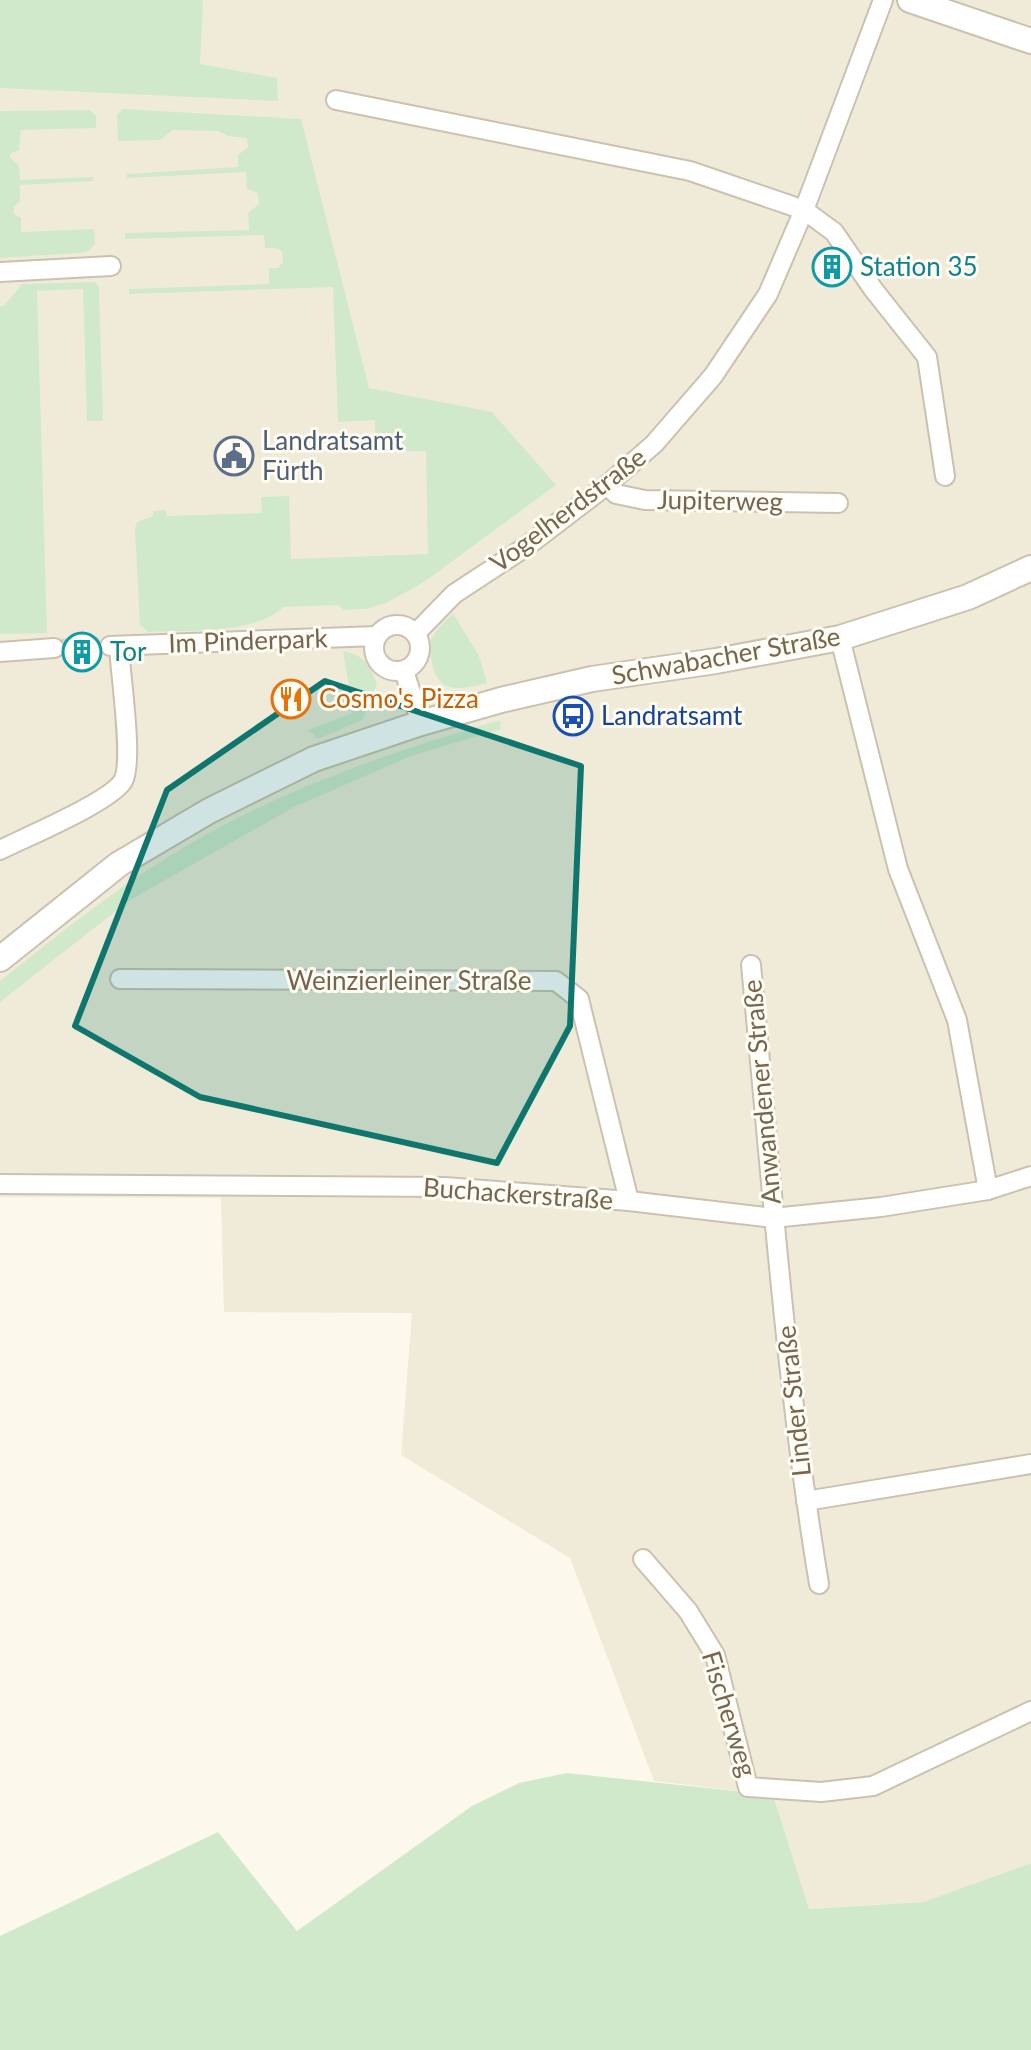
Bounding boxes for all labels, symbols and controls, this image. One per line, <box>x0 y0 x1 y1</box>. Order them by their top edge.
building icon: Station 35 <box>811 246 853 288</box>
place label: Station 35 <box>860 250 978 282</box>
place label: Landratsamt Fürth <box>262 424 404 486</box>
public building icon: Landratsamt Fürth <box>213 435 255 477</box>
street label: Vogelherdstraße <box>483 440 652 578</box>
street label: Jupiterweg <box>657 483 783 517</box>
street label: Schwabacher Straße <box>609 619 843 691</box>
street label: Im Pinderpark <box>168 621 329 659</box>
building icon: Tor <box>61 631 103 673</box>
place label: Tor <box>110 635 147 667</box>
restaurant icon: Cosmo's Pizza <box>270 678 312 720</box>
place label: Cosmo's Pizza <box>319 682 479 714</box>
bus stop icon: Landratsamt <box>552 695 594 737</box>
place label: Landratsamt <box>601 699 743 731</box>
street label: Weinzierleiner Straße <box>287 964 531 996</box>
street label: Anwandener Straße <box>735 978 787 1206</box>
street label: Buchackerstraße <box>422 1170 614 1216</box>
street label: Linder Straße <box>769 1324 817 1478</box>
street label: Fischerweg <box>696 1647 764 1780</box>

